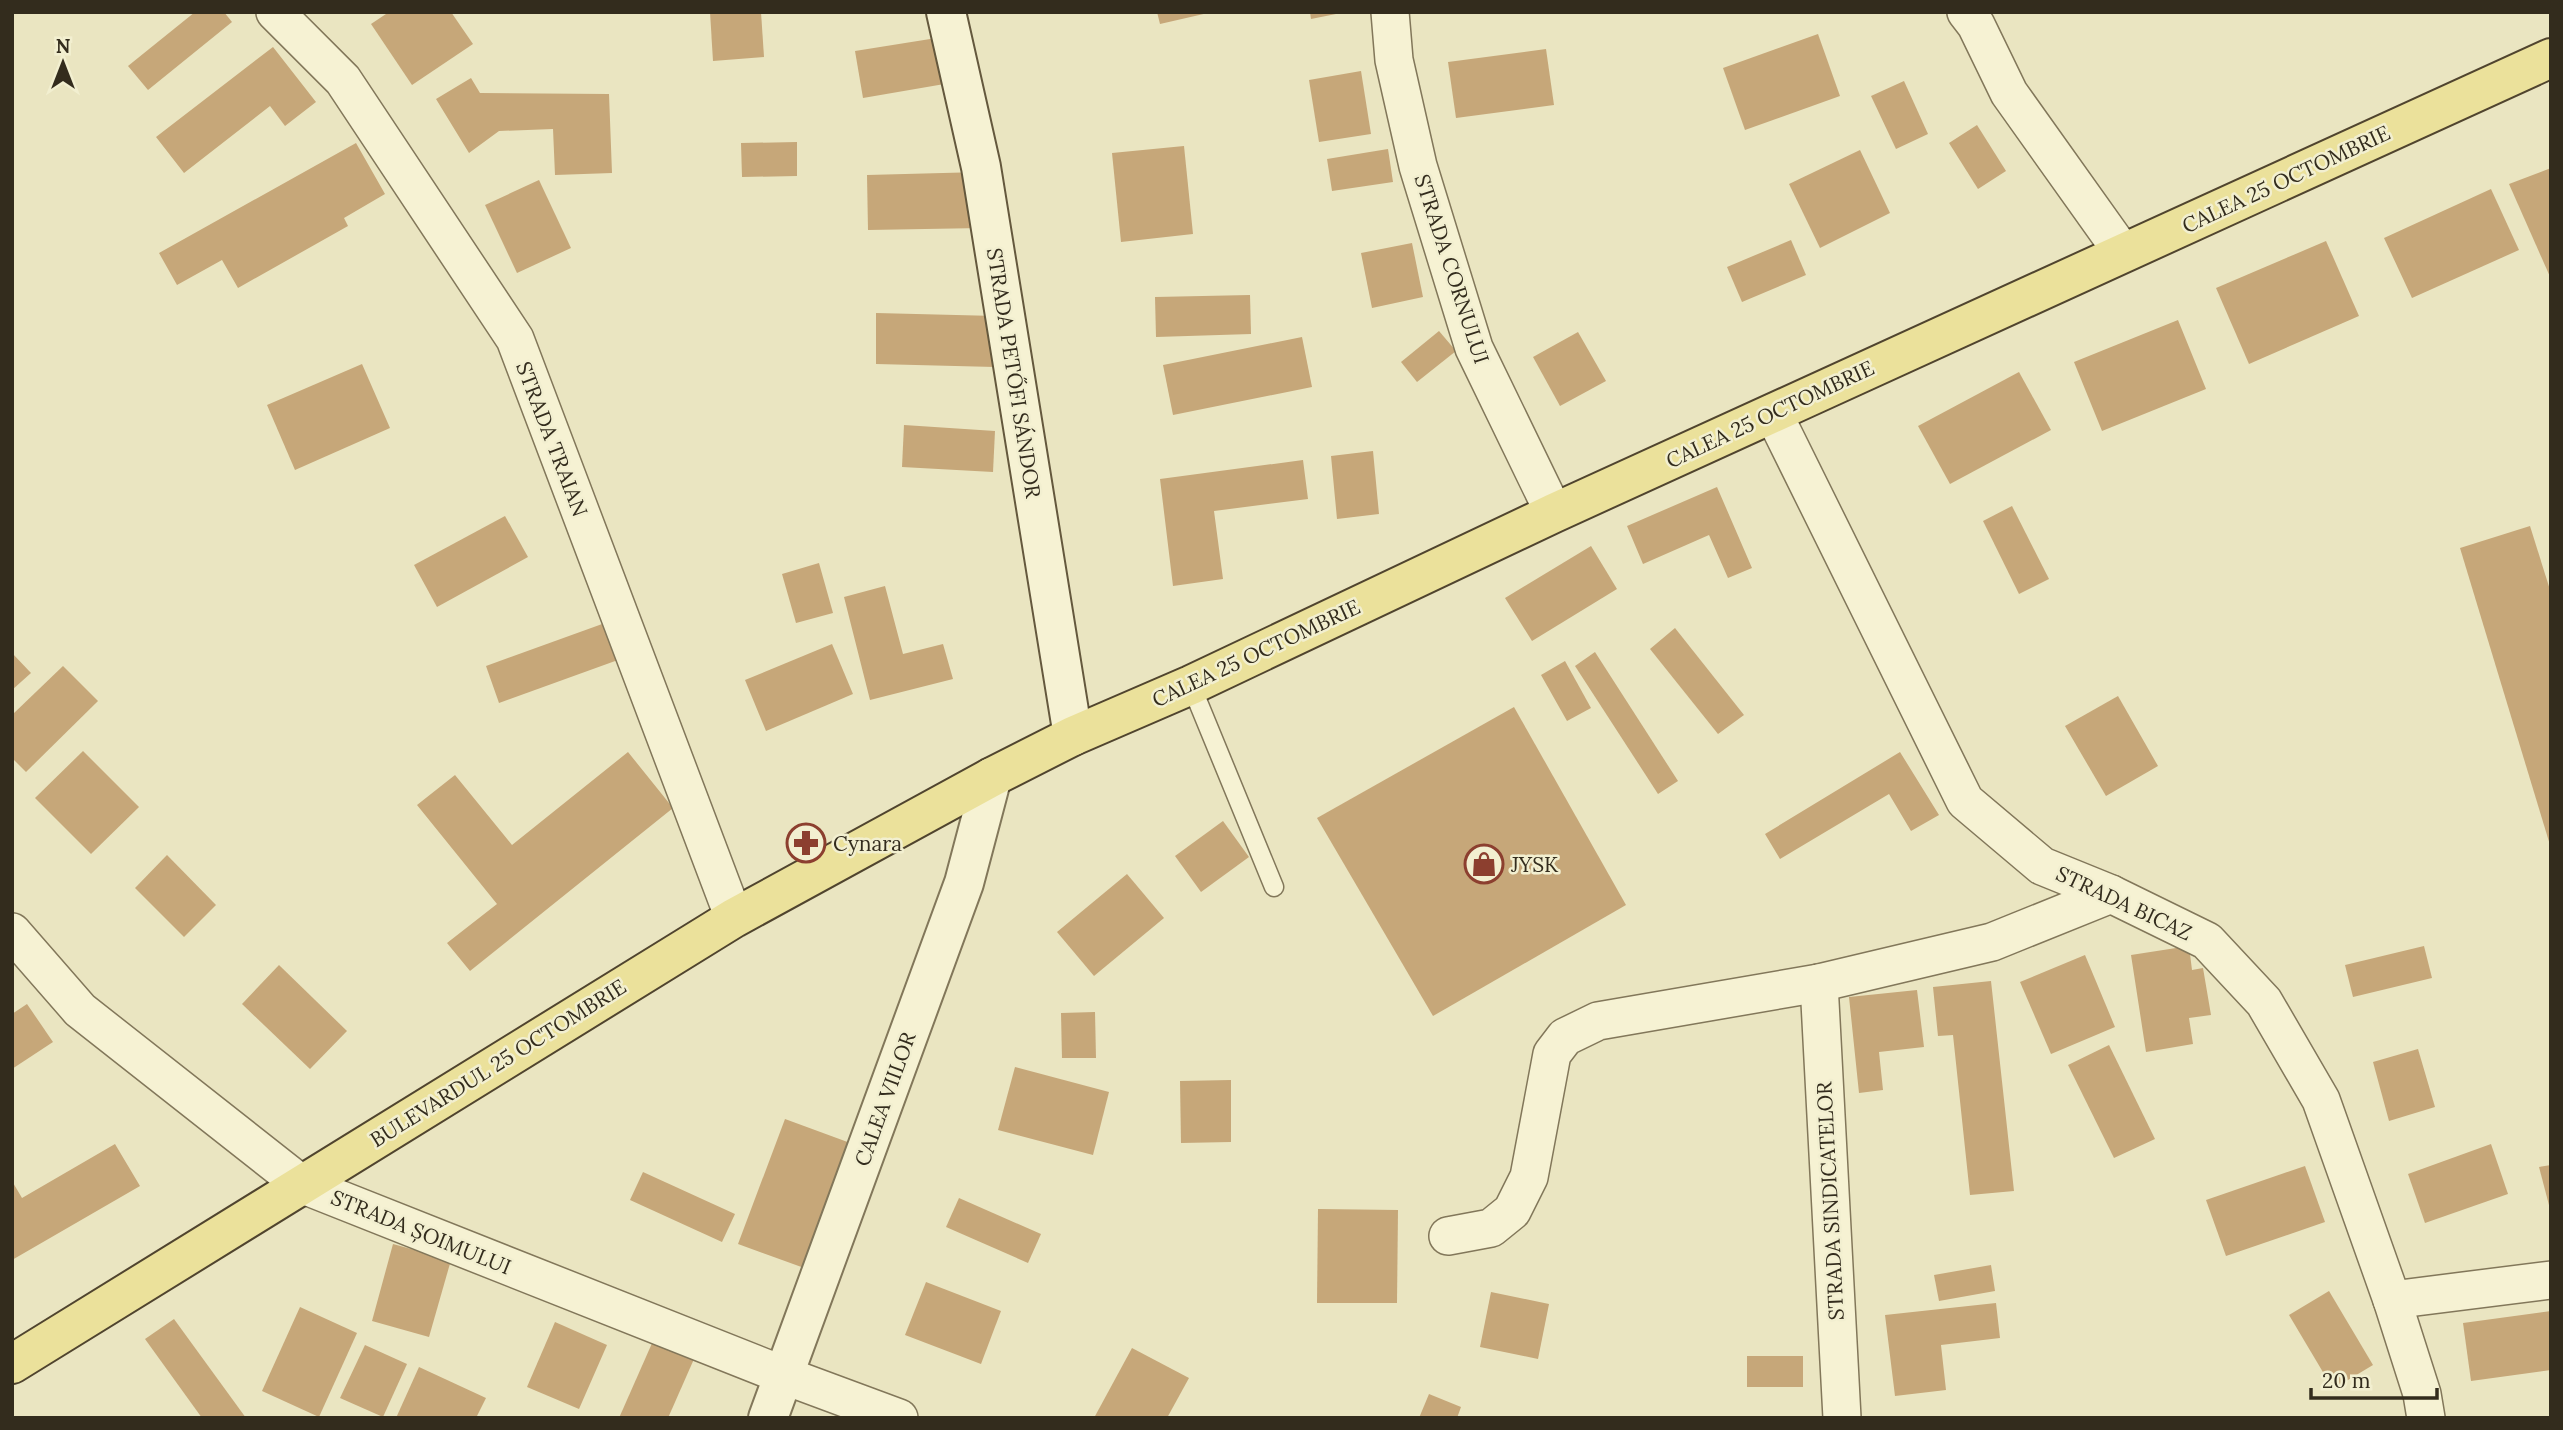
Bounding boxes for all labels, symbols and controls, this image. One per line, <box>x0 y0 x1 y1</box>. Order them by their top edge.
north arrow <box>28 28 98 98</box>
text: N <box>56 34 71 58</box>
street label: CALEA 25 OCTOMBRIE <box>2178 119 2394 239</box>
street label: STRADA CORNULUI <box>1409 171 1495 367</box>
street label: STRADA PETŐFI SÁNDOR <box>981 246 1047 501</box>
street label: CALEA 25 OCTOMBRIE <box>1662 354 1878 474</box>
street label: STRADA TRAIAN <box>510 358 594 520</box>
street label: CALEA 25 OCTOMBRIE <box>1148 593 1364 713</box>
pharmacy icon: Cynara <box>785 822 827 864</box>
place label: Cynara <box>833 830 902 857</box>
shop icon: JYSK <box>1463 843 1505 885</box>
place label: JYSK <box>1510 851 1559 878</box>
street label: STRADA BICAZ <box>2052 860 2196 946</box>
street label: BULEVARDUL 25 OCTOMBRIE <box>365 973 631 1153</box>
street label: CALEA VIILOR <box>848 1028 922 1170</box>
street label: STRADA SINDICATELOR <box>1810 1080 1850 1321</box>
street label: STRADA ȘOIMULUI <box>327 1184 515 1280</box>
scale bar <box>2311 1356 2437 1400</box>
text: 20 m <box>2322 1367 2371 1394</box>

